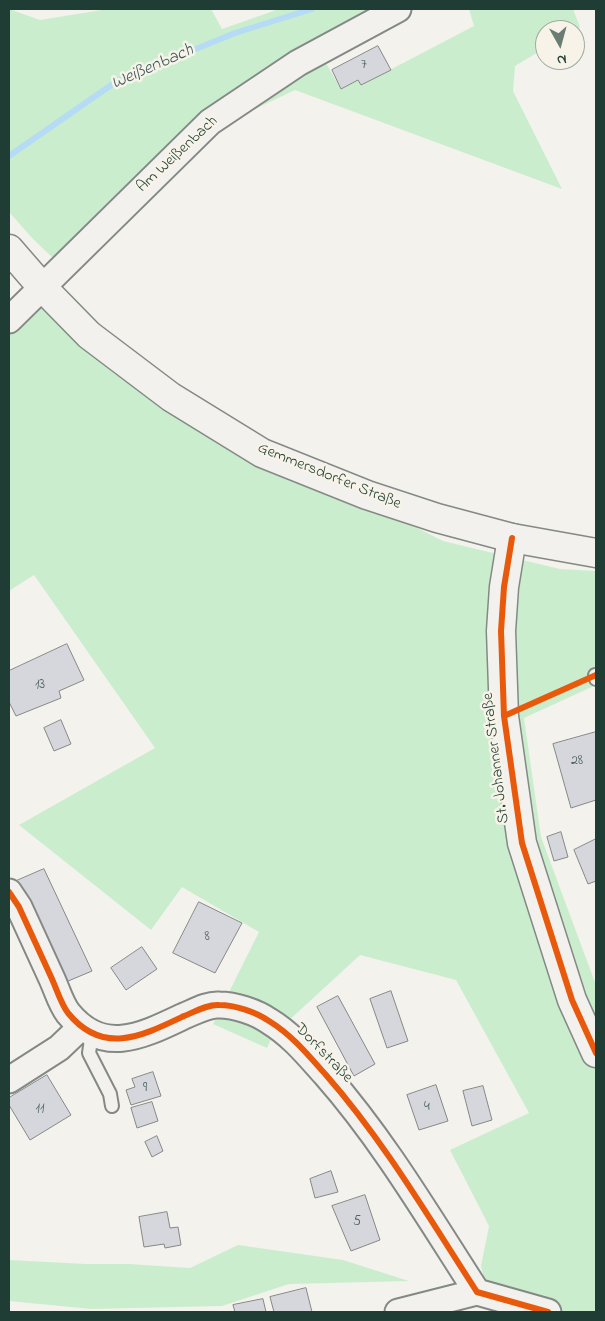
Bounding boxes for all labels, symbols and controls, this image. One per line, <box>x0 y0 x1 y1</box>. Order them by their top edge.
north arrow <box>535 20 585 70</box>
water label: Weißenbach <box>109 40 197 96</box>
text: N <box>556 48 568 70</box>
house number: 7 <box>361 58 367 74</box>
street label: Am Weißenbach <box>133 113 223 197</box>
street label: Gemmersdorfer Straße <box>255 439 403 515</box>
house number: 13 <box>35 678 45 694</box>
street label: St. Johanner Straße <box>479 692 515 824</box>
house number: 28 <box>571 754 583 770</box>
house number: 8 <box>204 930 210 946</box>
street label: Dorfstraße <box>290 1020 356 1088</box>
house number: 9 <box>143 1081 147 1097</box>
house number: 4 <box>424 1100 430 1116</box>
house number: 11 <box>36 1102 44 1118</box>
house number: 5 <box>353 1215 361 1231</box>

